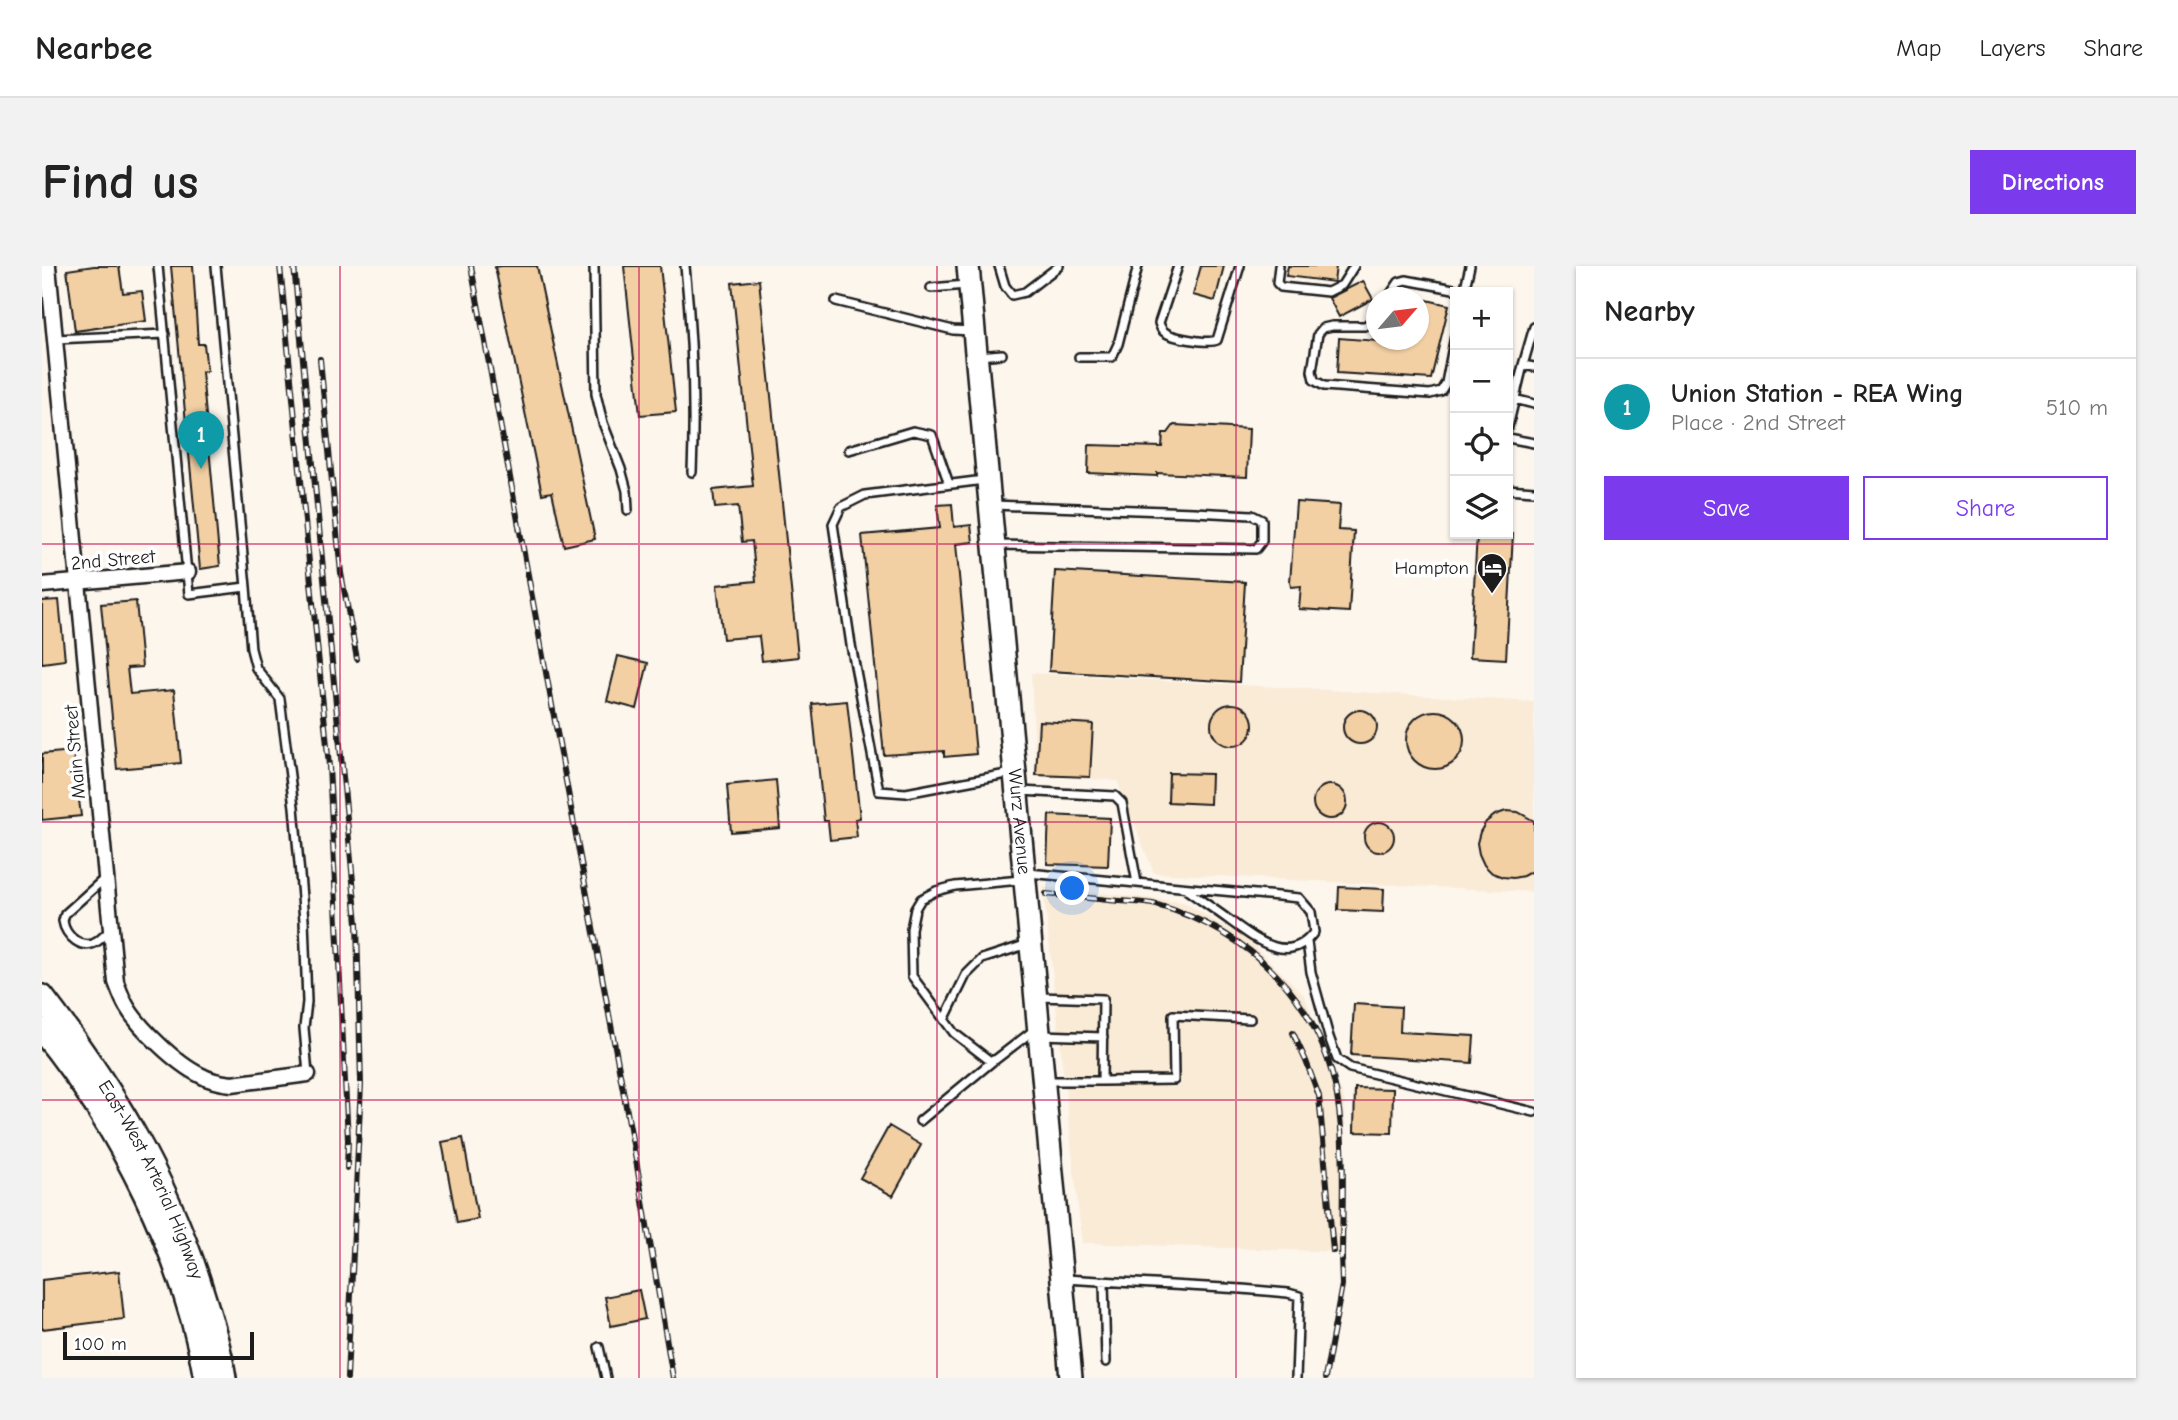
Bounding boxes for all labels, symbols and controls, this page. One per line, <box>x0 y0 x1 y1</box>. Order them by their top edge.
text: Nearbee <box>35 29 153 67</box>
text: Map <box>1896 34 1942 62</box>
text: Layers <box>1980 34 2045 62</box>
text: Share <box>2083 34 2143 62</box>
button: Directions <box>1970 150 2136 214</box>
text: Find us <box>42 154 198 210</box>
north arrow <box>1366 287 1429 350</box>
map controls <box>1450 287 1513 539</box>
button: + <box>1450 287 1513 350</box>
text: Nearby <box>1604 294 1695 329</box>
button: − <box>1450 350 1513 413</box>
text: Union Station - REA Wing <box>1671 379 1963 409</box>
text: 1 <box>1622 394 1632 421</box>
text: 510 m <box>2046 394 2108 421</box>
text: Place · 2nd Street <box>1671 409 1845 436</box>
pin: 1 <box>178 411 224 469</box>
button: locate <box>1450 413 1513 476</box>
button: layers <box>1450 476 1513 539</box>
button: Save <box>1604 476 1849 540</box>
button: Share <box>1863 476 2108 540</box>
street label: 2nd Street <box>70 545 157 575</box>
hotel icon: Hampton <box>1475 551 1509 595</box>
place label: Hampton <box>1394 557 1469 579</box>
street label: Main Street <box>60 703 90 800</box>
street label: Wurz Avenue <box>1004 768 1035 876</box>
your location <box>1055 871 1089 905</box>
street label: East-West Arterial Highway <box>93 1076 208 1283</box>
scale bar <box>63 1329 254 1361</box>
text: 100 m <box>74 1333 127 1355</box>

